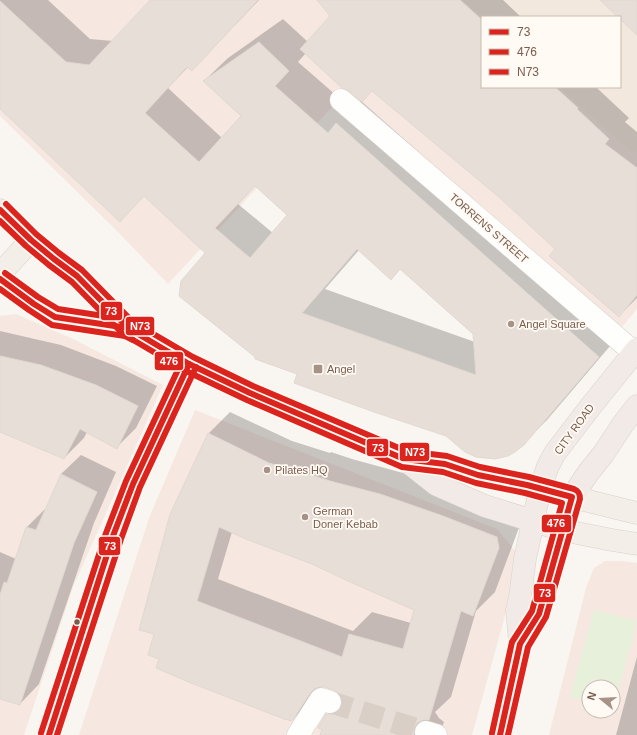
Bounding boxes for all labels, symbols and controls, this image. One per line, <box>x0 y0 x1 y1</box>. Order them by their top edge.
legend <box>481 16 621 88</box>
text: 73 <box>517 25 531 39</box>
text: 476 <box>517 45 537 59</box>
text: N73 <box>517 65 539 79</box>
street label: TORRENS STREET <box>447 191 531 266</box>
line badge: 73 <box>100 301 123 321</box>
text: 73 <box>105 305 117 317</box>
line badge: N73 <box>125 316 155 336</box>
place label: Angel Square <box>519 318 586 330</box>
marker: Angel Square <box>506 319 516 329</box>
text: N73 <box>130 320 150 332</box>
line badge: 476 <box>154 351 184 371</box>
text: 476 <box>160 355 178 367</box>
marker: Angel <box>312 363 324 375</box>
place label: Angel <box>327 363 355 375</box>
street label: CITY ROAD <box>552 401 596 457</box>
line badge: 73 <box>366 438 389 457</box>
text: 73 <box>372 442 384 454</box>
line badge: N73 <box>399 442 430 462</box>
text: N73 <box>405 446 425 458</box>
place label: Pilates HQ <box>275 464 328 476</box>
marker: Pilates HQ <box>262 465 272 475</box>
place label: German Doner Kebab <box>313 505 378 530</box>
marker: German Doner Kebab <box>300 512 310 522</box>
line badge: 476 <box>541 514 572 533</box>
text: 476 <box>547 517 565 529</box>
line badge: 73 <box>98 536 121 556</box>
text: 73 <box>104 540 116 552</box>
line badge: 73 <box>533 583 556 603</box>
text: 73 <box>539 587 551 599</box>
unlabelled marker <box>72 617 82 627</box>
north arrow <box>581 679 621 719</box>
text: N <box>585 690 598 702</box>

